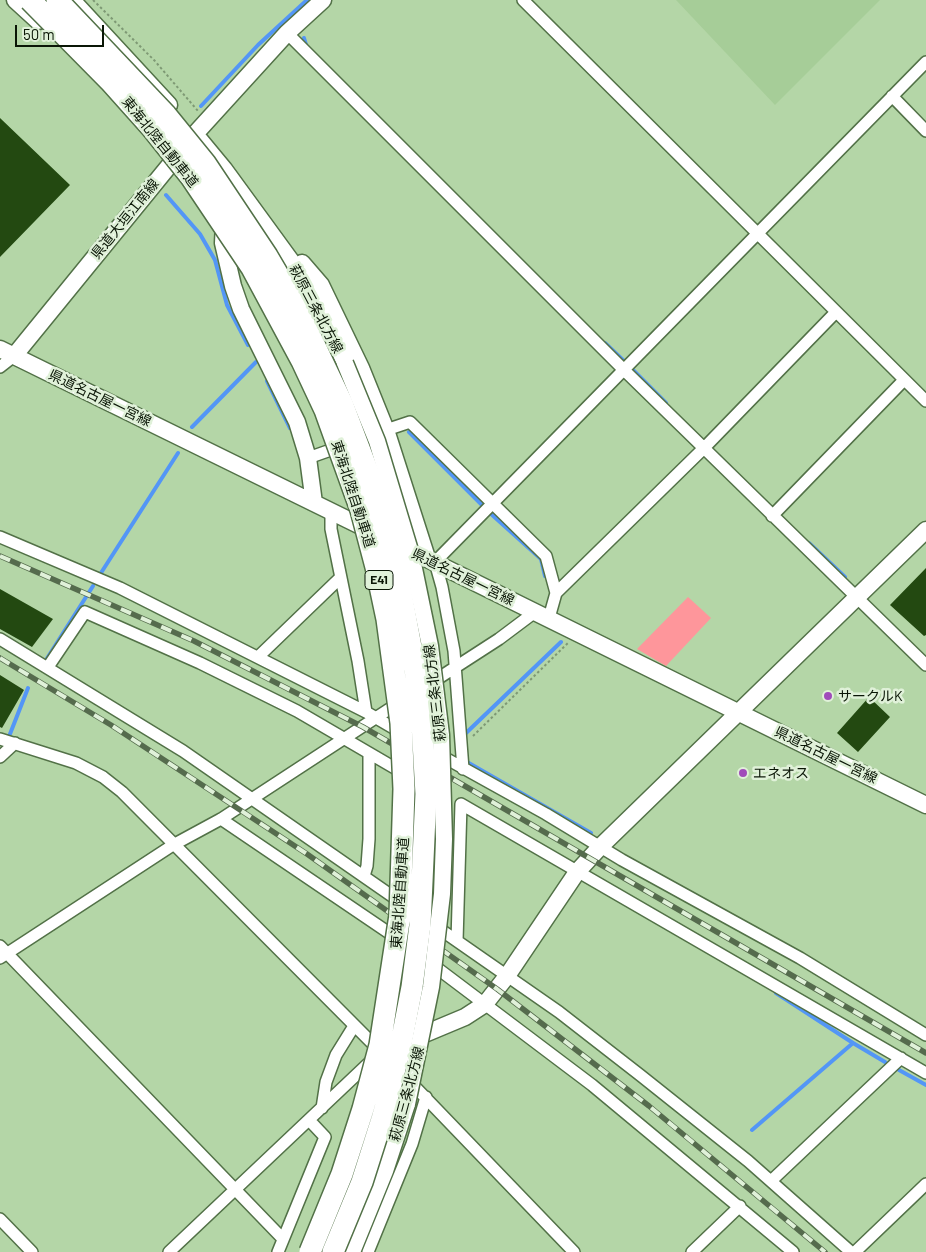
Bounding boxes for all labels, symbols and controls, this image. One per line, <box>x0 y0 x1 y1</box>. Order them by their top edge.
scale bar <box>18 15 106 47</box>
text: 50 m <box>23 25 55 43</box>
street label: 東海北陸自動車道 <box>118 93 202 191</box>
street label: 県道大垣江南線 <box>88 176 162 262</box>
street label: 萩原三条北方線 <box>286 262 346 356</box>
street label: 県道名古屋一宮線 <box>46 366 154 430</box>
street label: 東海北陸自動車道 <box>328 438 378 550</box>
street label: 県道名古屋一宮線 <box>409 545 517 609</box>
road number: E41 <box>365 570 393 590</box>
street label: 萩原三条北方線 <box>421 643 449 743</box>
place label: サークルK <box>838 688 903 704</box>
marker: サークルK <box>822 690 834 702</box>
street label: 県道名古屋一宮線 <box>772 723 880 787</box>
place label: エネオス <box>753 765 809 781</box>
marker: エネオス <box>737 767 749 779</box>
street label: 東海北陸自動車道 <box>388 837 412 949</box>
street label: 萩原三条北方線 <box>386 1044 428 1144</box>

